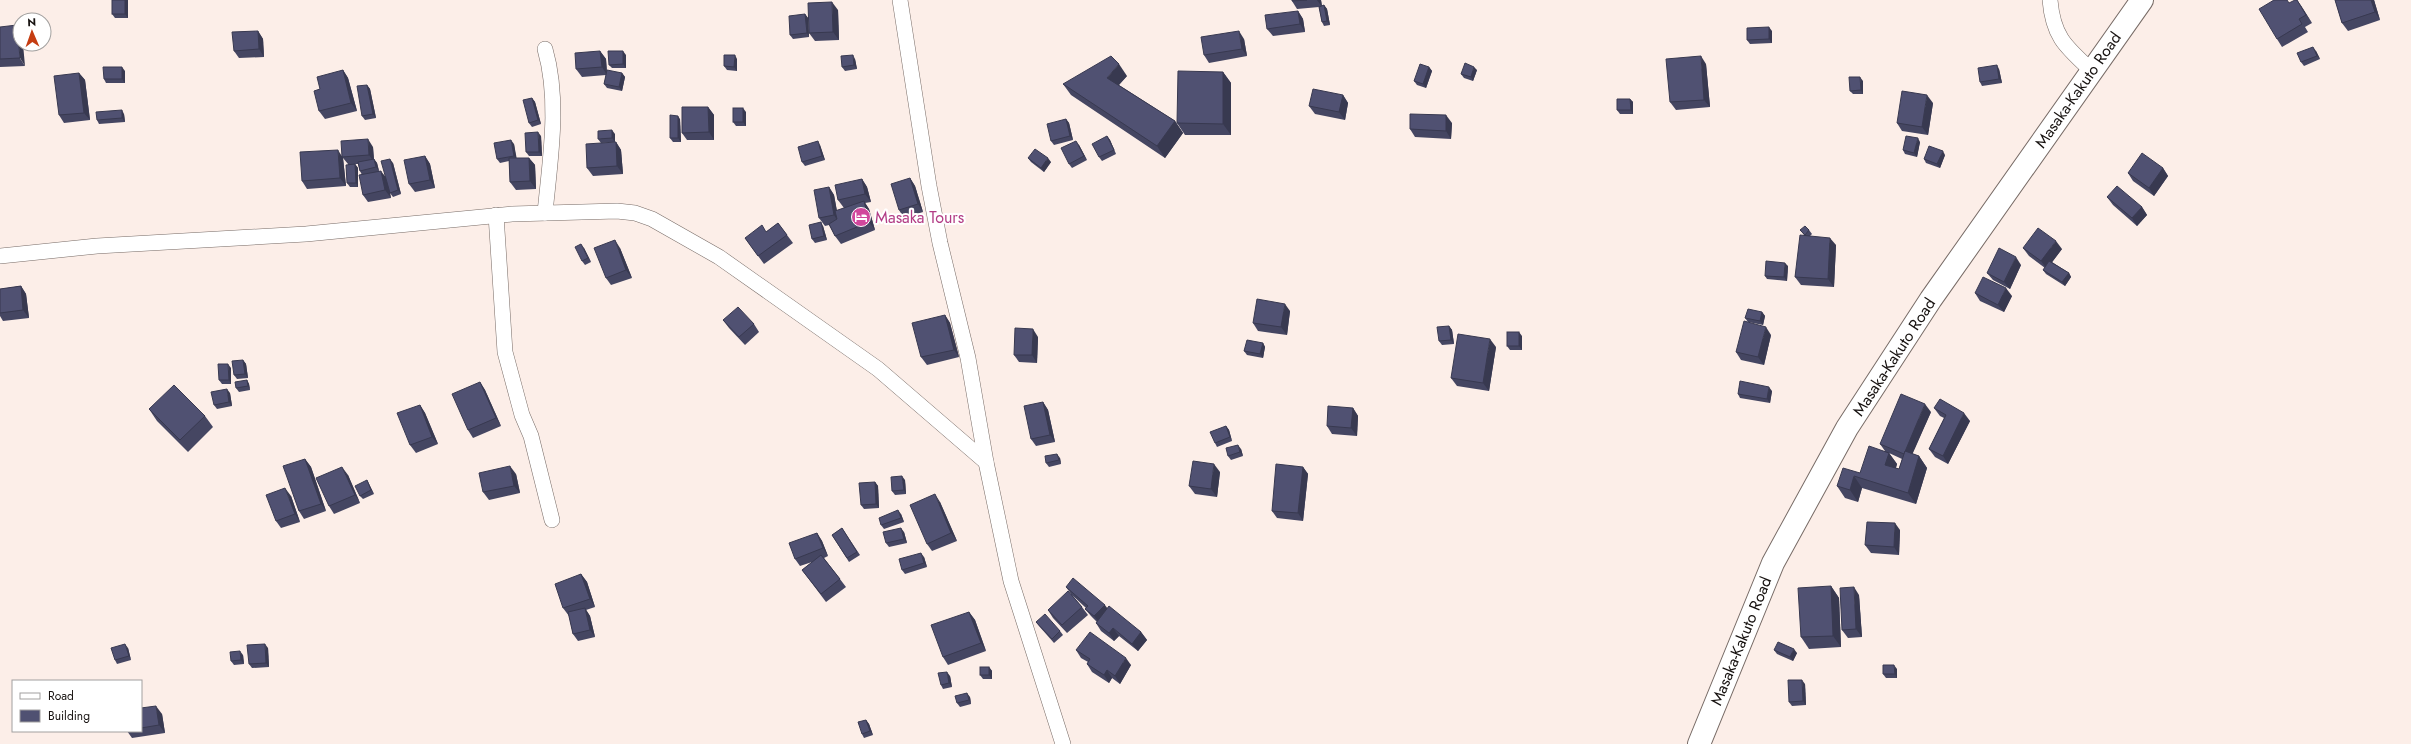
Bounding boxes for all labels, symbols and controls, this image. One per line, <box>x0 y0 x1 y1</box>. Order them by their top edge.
north arrow <box>12 12 52 52</box>
text: N <box>27 14 36 30</box>
street label: Masaka-Kakuto Road <box>2029 27 2127 153</box>
hotel icon: Masaka Tours <box>850 206 872 228</box>
place label: Masaka Tours <box>875 206 964 229</box>
street label: Masaka-Kakuto Road <box>1847 293 1941 421</box>
street label: Masaka-Kakuto Road <box>1705 573 1777 709</box>
legend <box>12 680 142 732</box>
text: Road <box>48 687 74 705</box>
text: Building <box>48 707 90 725</box>

